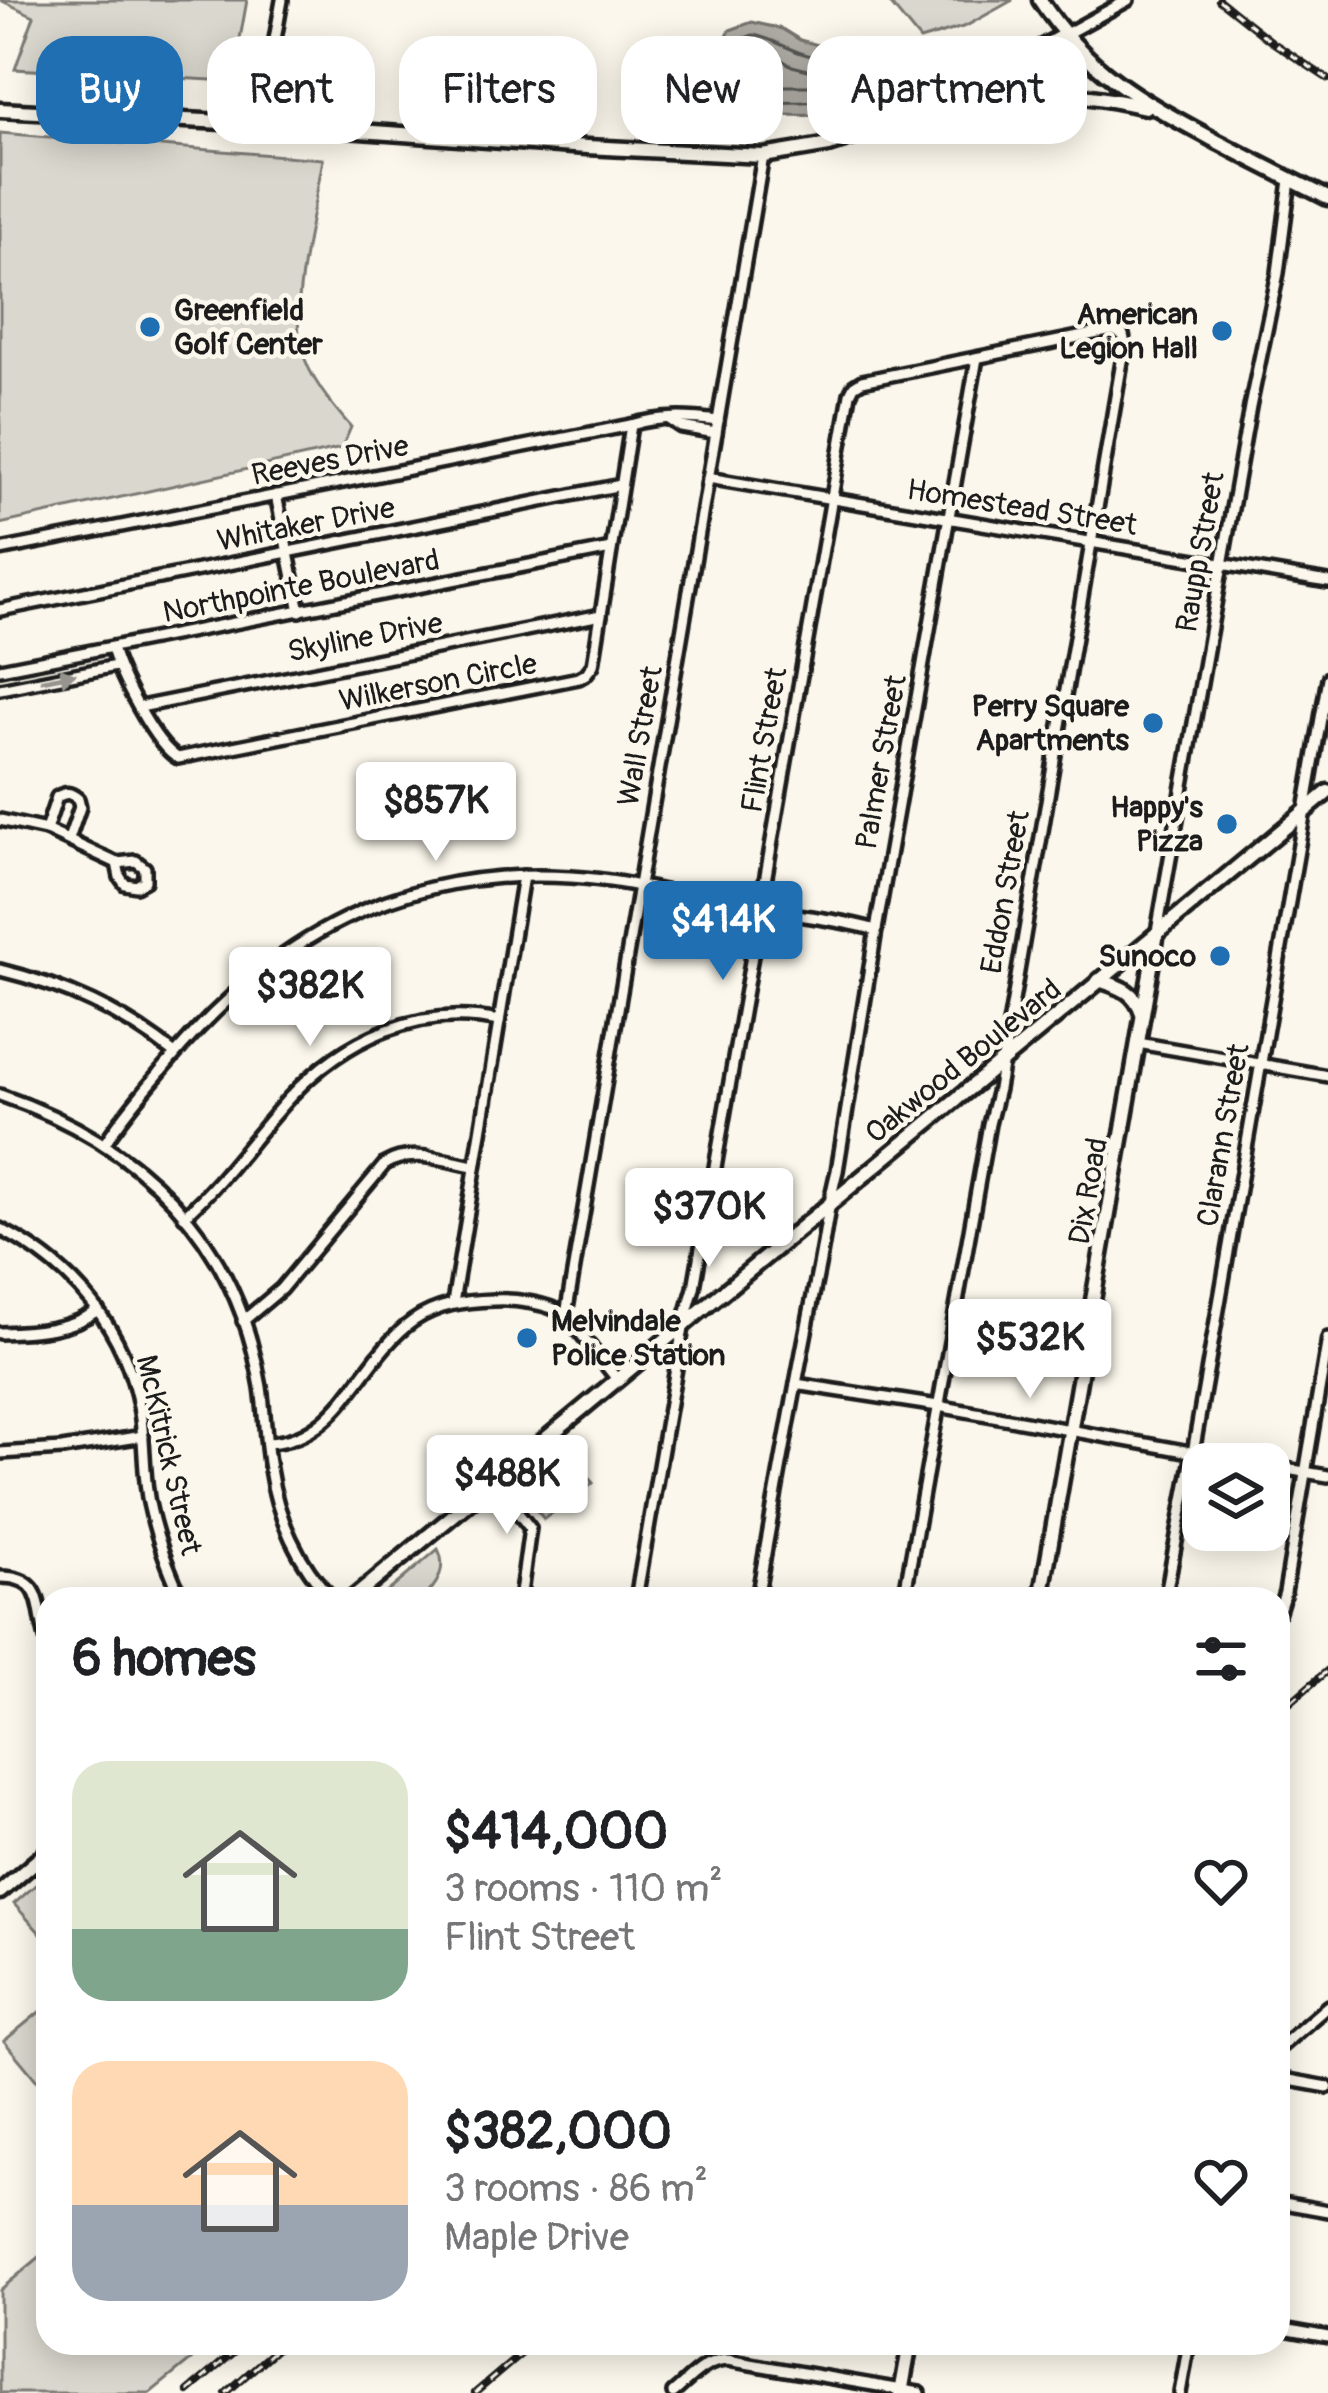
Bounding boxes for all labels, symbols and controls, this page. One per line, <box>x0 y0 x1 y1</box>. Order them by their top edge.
chip: Buy <box>36 36 183 144</box>
chip: Rent <box>207 36 375 144</box>
chip: Filters <box>399 36 597 144</box>
chip: New <box>621 36 783 144</box>
chip: Apartment <box>807 36 1087 144</box>
place label: Greenfield Golf Center <box>174 292 323 363</box>
place label: American Legion Hall <box>1059 296 1198 367</box>
marker: Greenfield Golf Center <box>137 314 163 340</box>
marker: American Legion Hall <box>1209 318 1235 344</box>
street label: Reeves Drive <box>248 427 412 494</box>
street label: Raupp Street <box>1168 468 1233 635</box>
street label: Homestead Street <box>904 471 1140 544</box>
street label: Whitaker Drive <box>214 489 398 560</box>
street label: Northpointe Boulevard <box>160 542 443 631</box>
street label: Skyline Drive <box>284 604 446 671</box>
street label: Wilkerson Circle <box>336 645 540 720</box>
street label: Wall Street <box>610 662 671 809</box>
street label: Flint Street <box>734 664 796 816</box>
one-way arrow <box>40 667 78 686</box>
street label: Palmer Street <box>848 671 915 852</box>
place label: Perry Square Apartments <box>971 688 1130 759</box>
marker: Perry Square Apartments <box>1140 710 1166 736</box>
pin: $857K <box>352 762 520 864</box>
text: $857K <box>383 776 489 825</box>
place label: Happy's Pizza <box>1110 789 1204 860</box>
street label: Eddon Street <box>973 807 1038 977</box>
marker: Happy's Pizza <box>1214 811 1240 837</box>
pin: $414K <box>639 881 807 983</box>
text: $414K <box>670 895 776 944</box>
place label: Sunoco <box>1098 938 1196 975</box>
marker: Sunoco <box>1207 943 1233 969</box>
pin: $382K <box>226 947 394 1049</box>
text: $382K <box>256 961 364 1010</box>
street label: Oakwood Boulevard <box>858 971 1069 1152</box>
street label: Clarann Street <box>1189 1040 1258 1229</box>
street label: Dix Road <box>1061 1135 1116 1247</box>
pin: $370K <box>625 1168 793 1270</box>
text: $370K <box>652 1182 766 1231</box>
pin: $532K <box>946 1299 1114 1401</box>
place label: Melvindale Police Station <box>551 1303 726 1374</box>
text: $532K <box>975 1313 1085 1362</box>
marker: Melvindale Police Station <box>514 1325 540 1351</box>
street label: McKitrick Street <box>128 1352 210 1560</box>
pin: $488K <box>423 1435 591 1537</box>
map controls <box>1182 1443 1290 1551</box>
button: layers <box>1182 1443 1290 1551</box>
text: $488K <box>454 1449 560 1498</box>
icon: filters <box>1188 1626 1254 1692</box>
text: 6 homes <box>72 1627 256 1691</box>
text: $414,000 <box>444 1800 668 1864</box>
icon: home <box>168 1809 312 1953</box>
icon: heart <box>1188 1848 1254 1914</box>
text: 3 rooms · 110 m² <box>444 1864 723 1913</box>
text: Flint Street <box>444 1913 635 1962</box>
text: $382,000 <box>444 2100 672 2164</box>
icon: home <box>168 2109 312 2253</box>
icon: heart <box>1188 2148 1254 2214</box>
text: 3 rooms · 86 m² <box>444 2164 708 2213</box>
text: Maple Drive <box>444 2213 629 2262</box>

